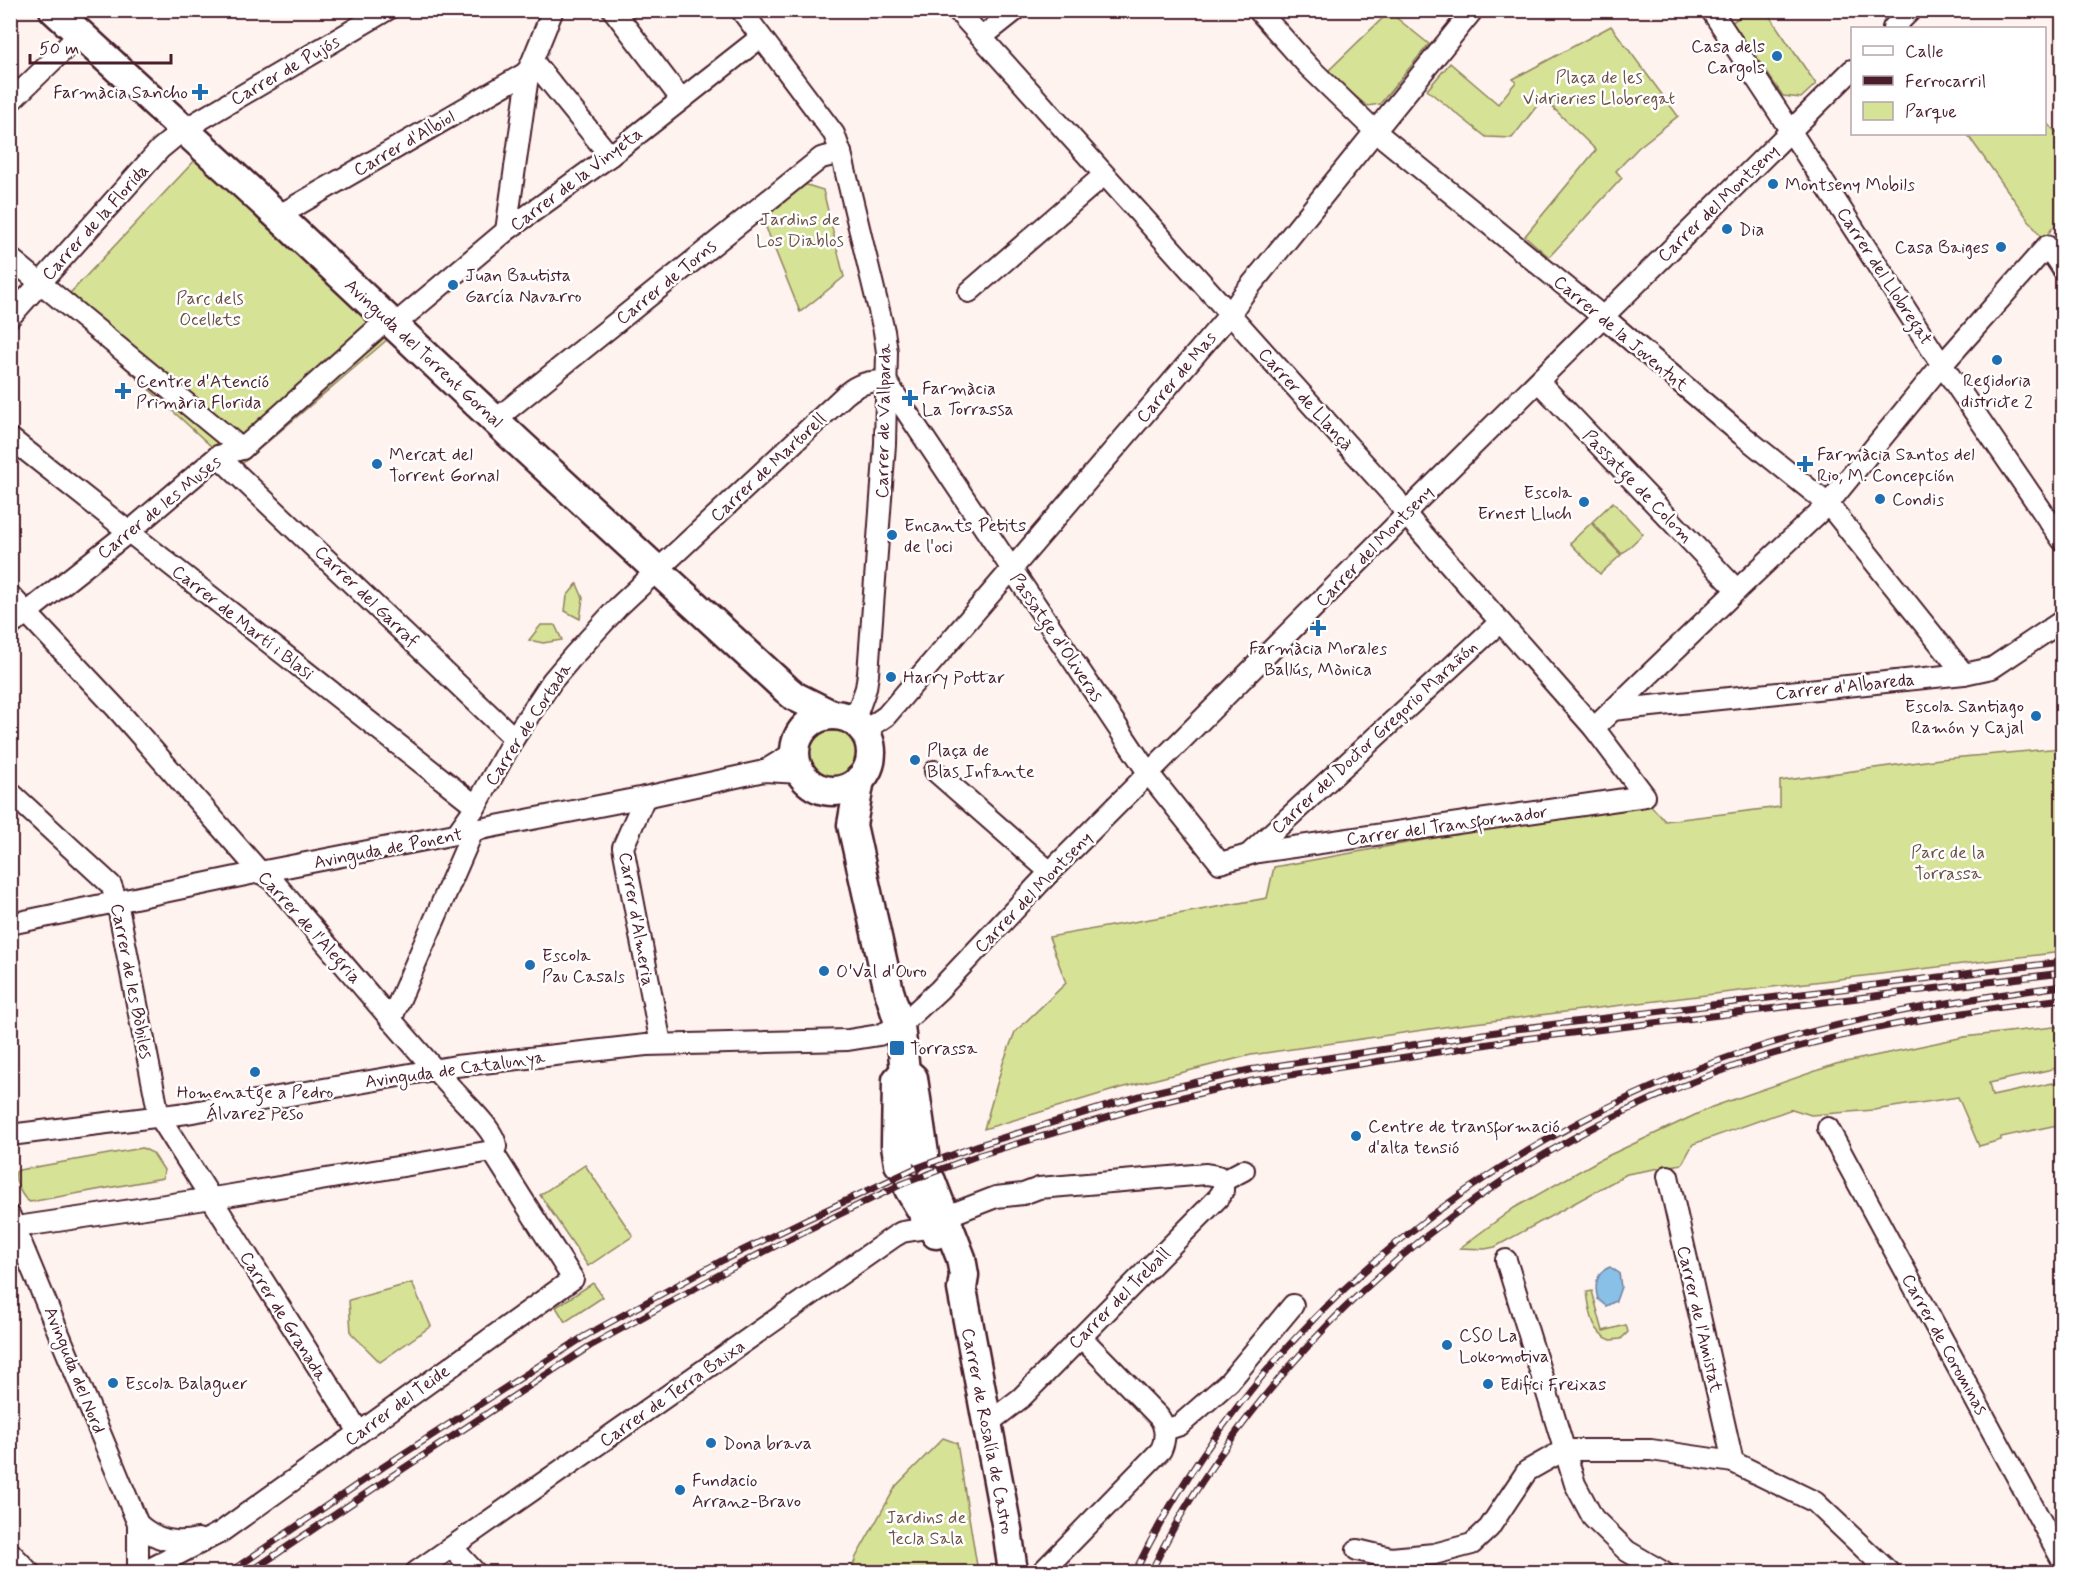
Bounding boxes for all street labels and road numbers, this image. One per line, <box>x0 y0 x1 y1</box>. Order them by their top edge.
street label: Carrer de Pujós <box>227 30 345 112</box>
street label: Carrer d'Albiol <box>350 105 459 183</box>
street label: Carrer de la Vinyeta <box>506 122 648 237</box>
street label: Carrer del Montseny <box>1653 139 1785 268</box>
street label: Carrer de la Florida <box>37 159 155 286</box>
street label: Carrer del Llobregat <box>1829 203 1938 351</box>
street label: Carrer de Torns <box>611 235 722 331</box>
street label: Carrer de la Joventut <box>1548 270 1693 398</box>
street label: Avinguda del Torrent Gornal <box>338 274 508 434</box>
street label: Carrer de Mas <box>1131 327 1222 429</box>
street label: Carrer de Vallparda <box>871 343 897 499</box>
street label: Carrer de Llançà <box>1252 343 1358 456</box>
street label: Carrer de Martorell <box>706 408 832 528</box>
street label: Passatge de Colom <box>1575 425 1698 550</box>
street label: Carrer de les Muses <box>93 450 227 565</box>
street label: Carrer del Montseny <box>1310 481 1439 613</box>
street label: Carrer del Garraf <box>309 541 424 653</box>
street label: Carrer de Martí i Blasi <box>166 560 318 686</box>
street label: Passatge d'Oliveras <box>1002 568 1108 708</box>
street label: Carrer del Doctor Gregorio Marañón <box>1266 636 1483 840</box>
street label: Carrer de Cortada <box>480 658 578 791</box>
street label: Carrer d'Albareda <box>1774 668 1916 706</box>
street label: Carrer del Transformador <box>1345 800 1550 854</box>
street label: Avinguda de Ponent <box>312 823 465 876</box>
street label: Carrer del Montseny <box>969 827 1098 959</box>
street label: Carrer d'Almeria <box>612 850 660 988</box>
street label: Carrer de l'Alegria <box>251 866 366 991</box>
street label: Carrer de les Bòbiles <box>104 901 158 1061</box>
street label: Avinguda de Catalunya <box>363 1045 547 1096</box>
street label: Carrer del Treball <box>1063 1242 1176 1355</box>
street label: Carrer de l'Amistat <box>1670 1244 1728 1395</box>
street label: Carrer de Granada <box>234 1247 333 1386</box>
street label: Carrer de Corominas <box>1895 1270 1993 1419</box>
street label: Avinguda del Nord <box>37 1303 110 1438</box>
street label: Carrer de Rosalía de Castro <box>955 1326 1019 1536</box>
street label: Carrer de Terra Baixa <box>595 1334 750 1453</box>
street label: Carrer del Teide <box>340 1359 455 1452</box>

